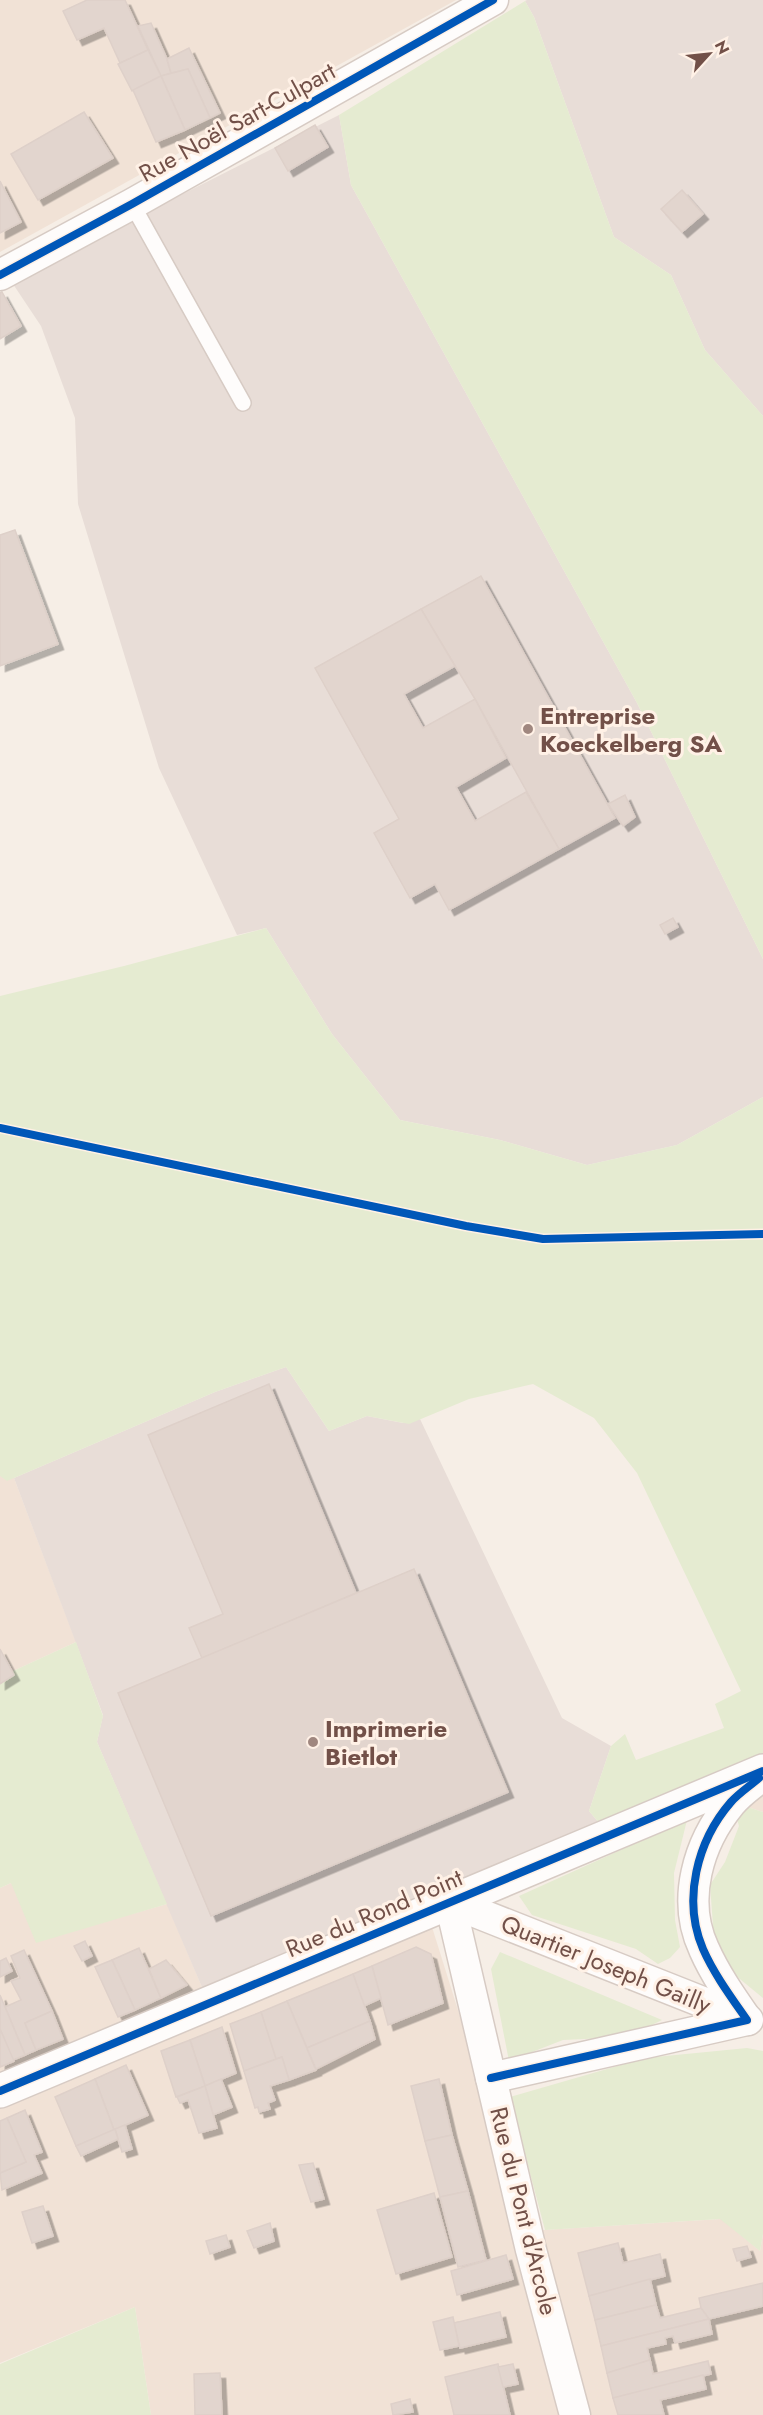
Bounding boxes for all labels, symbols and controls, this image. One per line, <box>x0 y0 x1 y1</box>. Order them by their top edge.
north arrow <box>679 24 739 84</box>
text: N <box>709 37 735 58</box>
street label: Rue Noël Sart-Culpart <box>132 53 342 191</box>
place label: Entreprise Koeckelberg SA <box>540 698 722 761</box>
marker: Entreprise Koeckelberg SA <box>521 722 535 736</box>
place label: Imprimerie Bietlot <box>325 1711 447 1774</box>
marker: Imprimerie Bietlot <box>306 1735 320 1749</box>
street label: Rue du Rond Point <box>280 1860 468 1966</box>
street label: Quartier Joseph Gailly <box>496 1906 717 2022</box>
street label: Rue du Pont d'Arcole <box>481 2103 567 2319</box>

